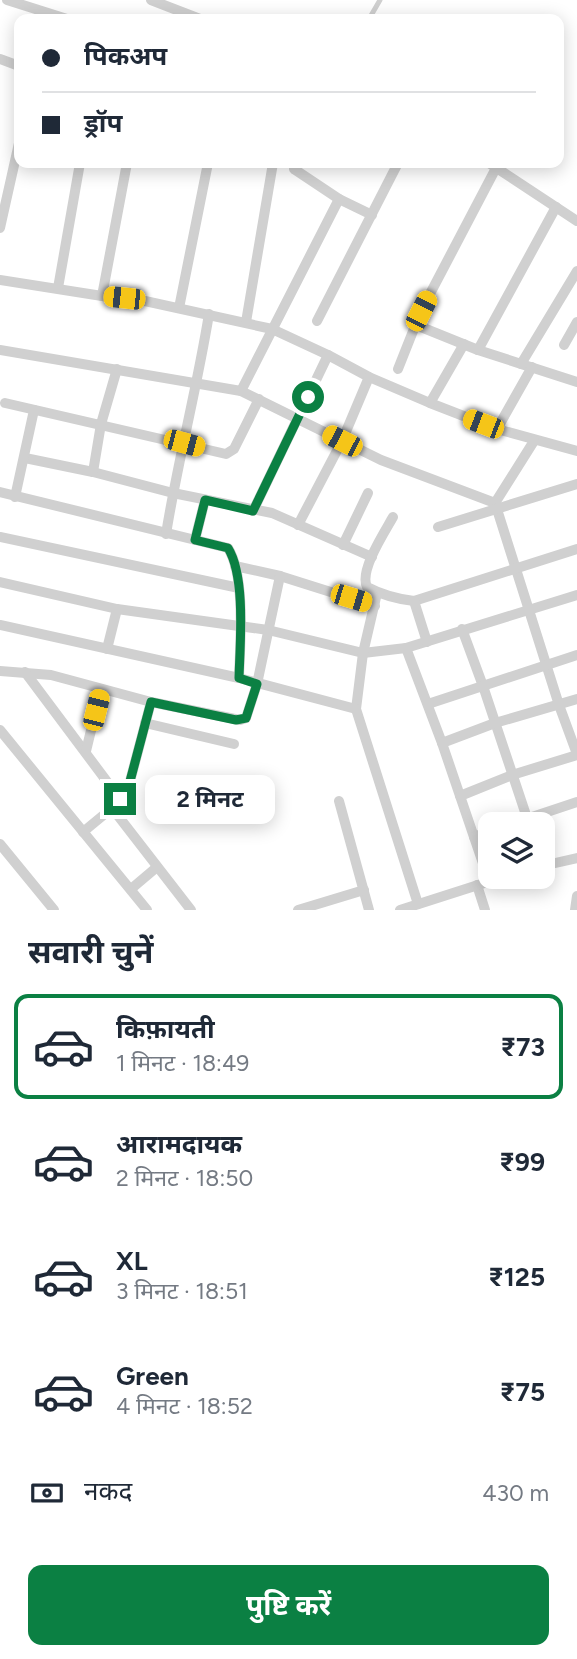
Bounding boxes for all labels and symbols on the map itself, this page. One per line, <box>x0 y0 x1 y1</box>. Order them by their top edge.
car <box>103 285 146 311</box>
car <box>403 288 440 334</box>
route start <box>292 381 324 413</box>
car <box>460 407 507 441</box>
car <box>319 422 366 460</box>
car <box>161 427 208 459</box>
car <box>328 582 375 614</box>
car <box>81 687 112 733</box>
callout: 2 मिनट <box>144 774 274 824</box>
route end <box>104 783 136 815</box>

